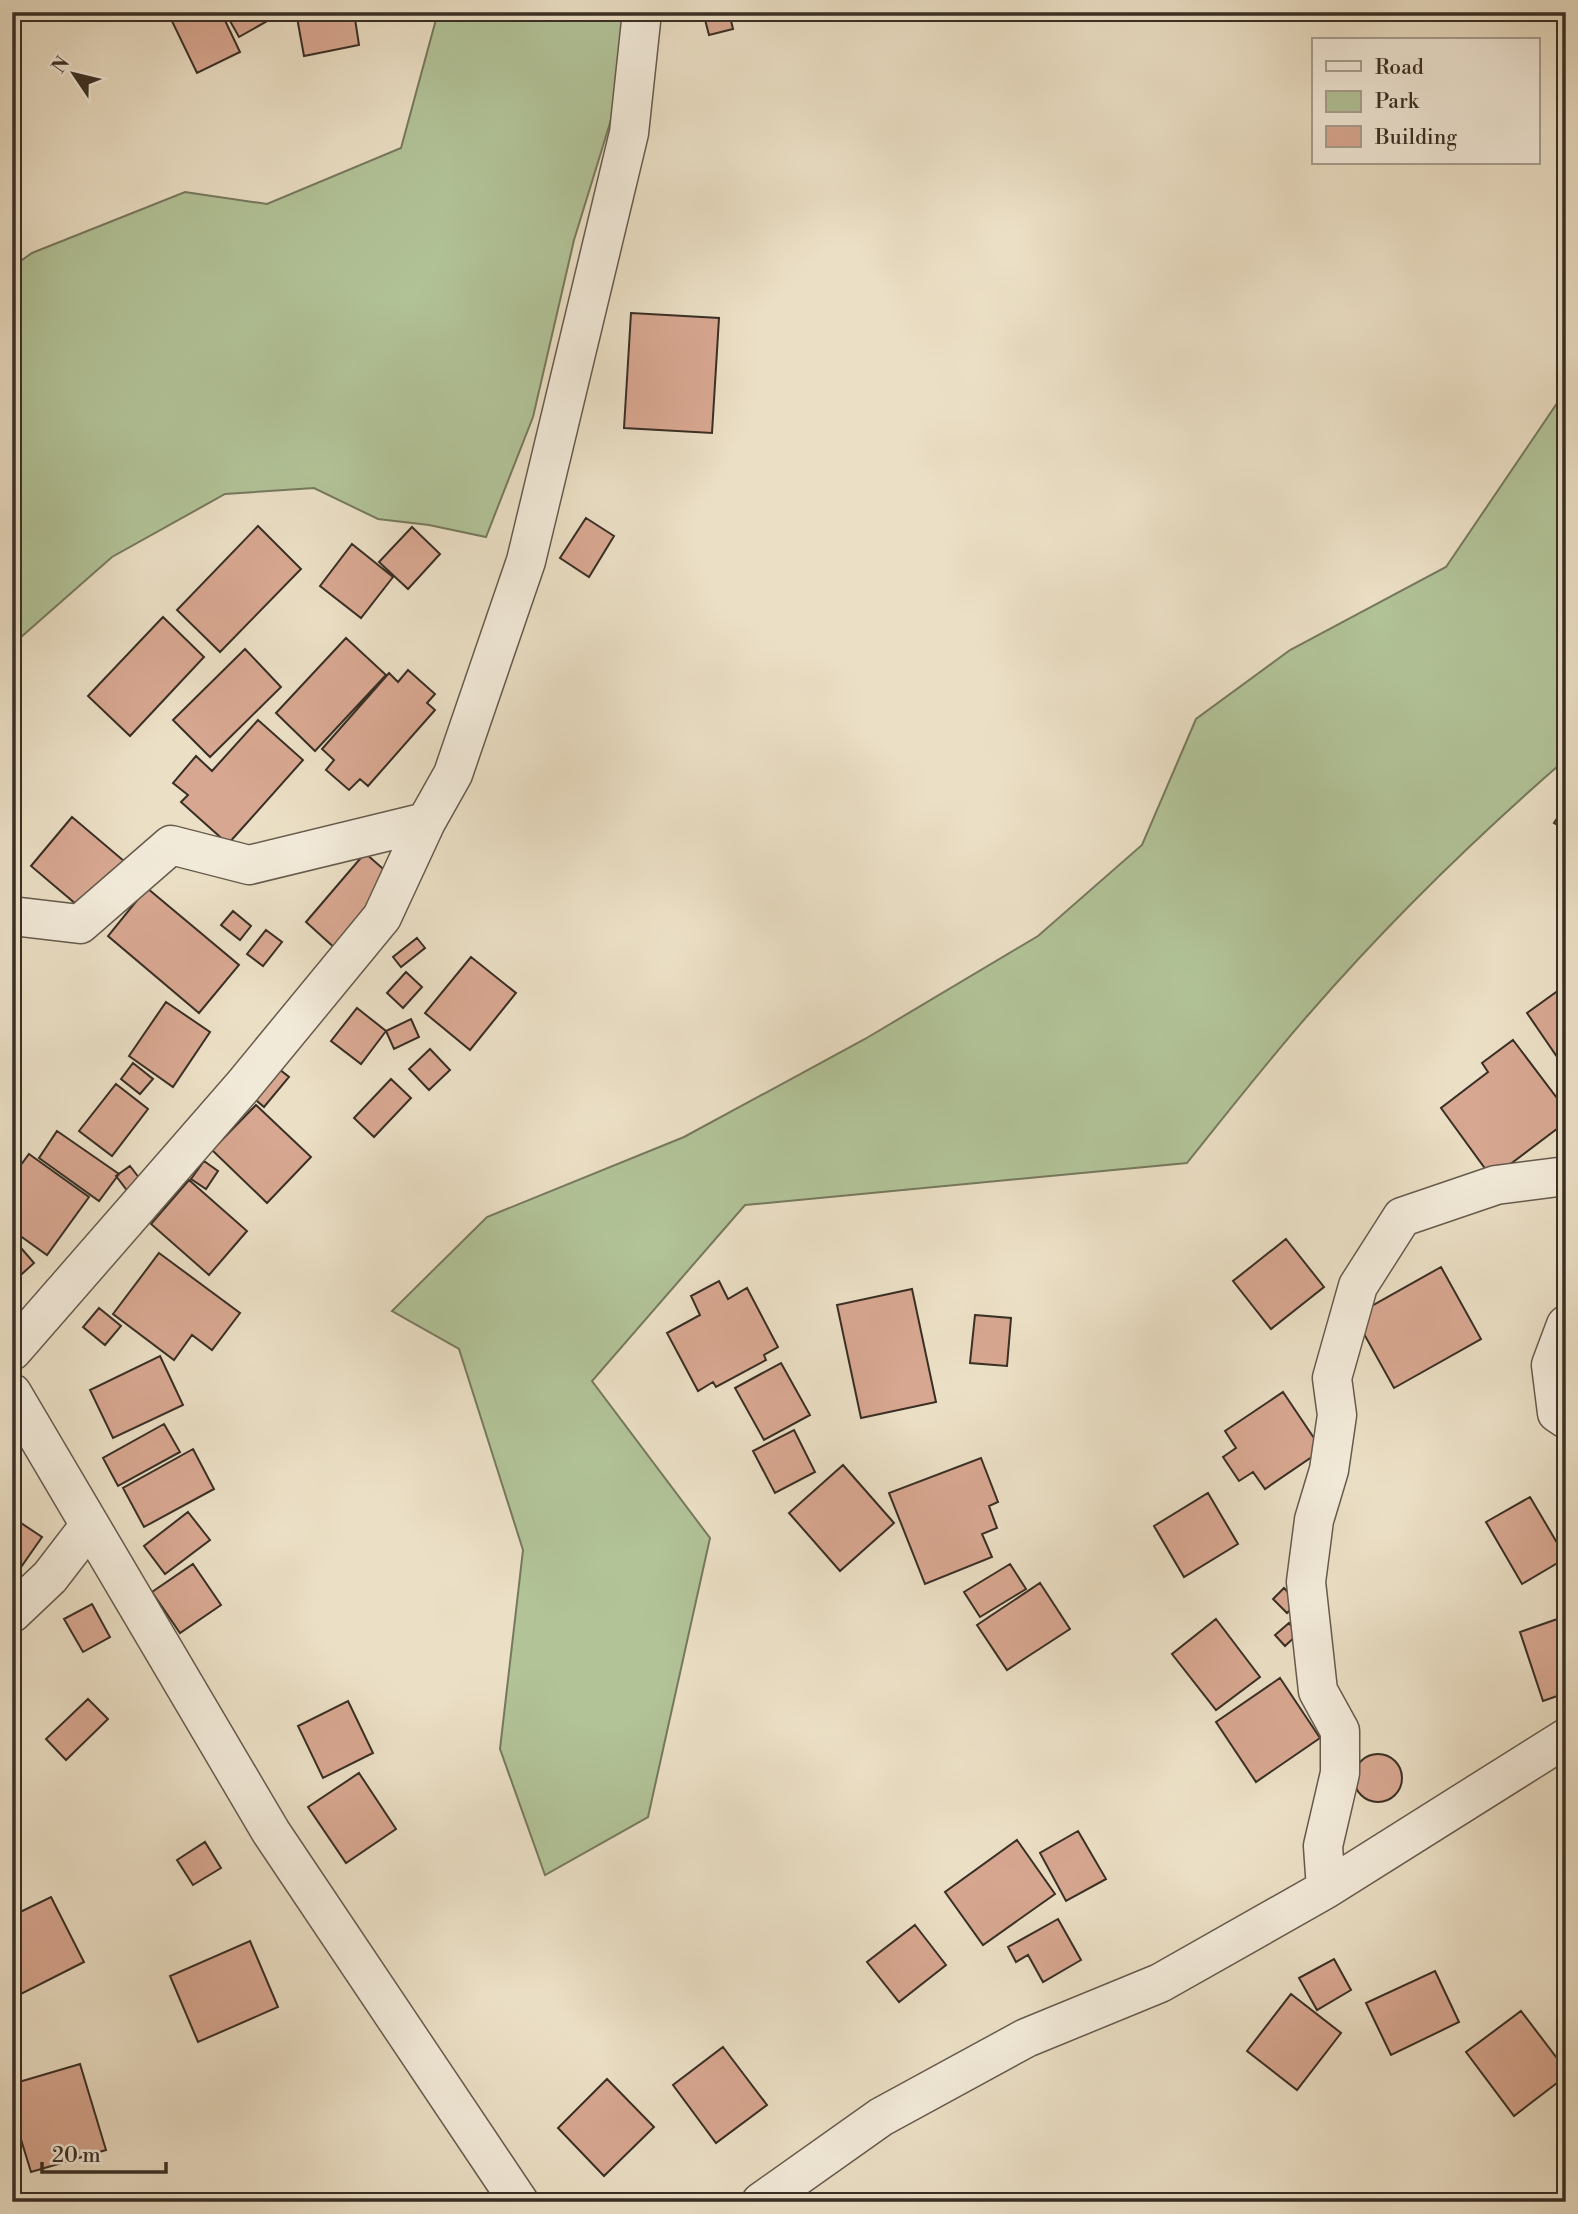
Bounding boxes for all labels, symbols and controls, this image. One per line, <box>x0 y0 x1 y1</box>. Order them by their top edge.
north arrow <box>38 38 108 108</box>
legend <box>1312 38 1540 164</box>
text: N <box>47 52 75 78</box>
text: Road <box>1375 55 1424 81</box>
text: Park <box>1375 89 1420 115</box>
text: Building <box>1374 125 1457 151</box>
scale bar <box>42 2130 166 2174</box>
text: 20 m <box>52 2143 101 2169</box>

